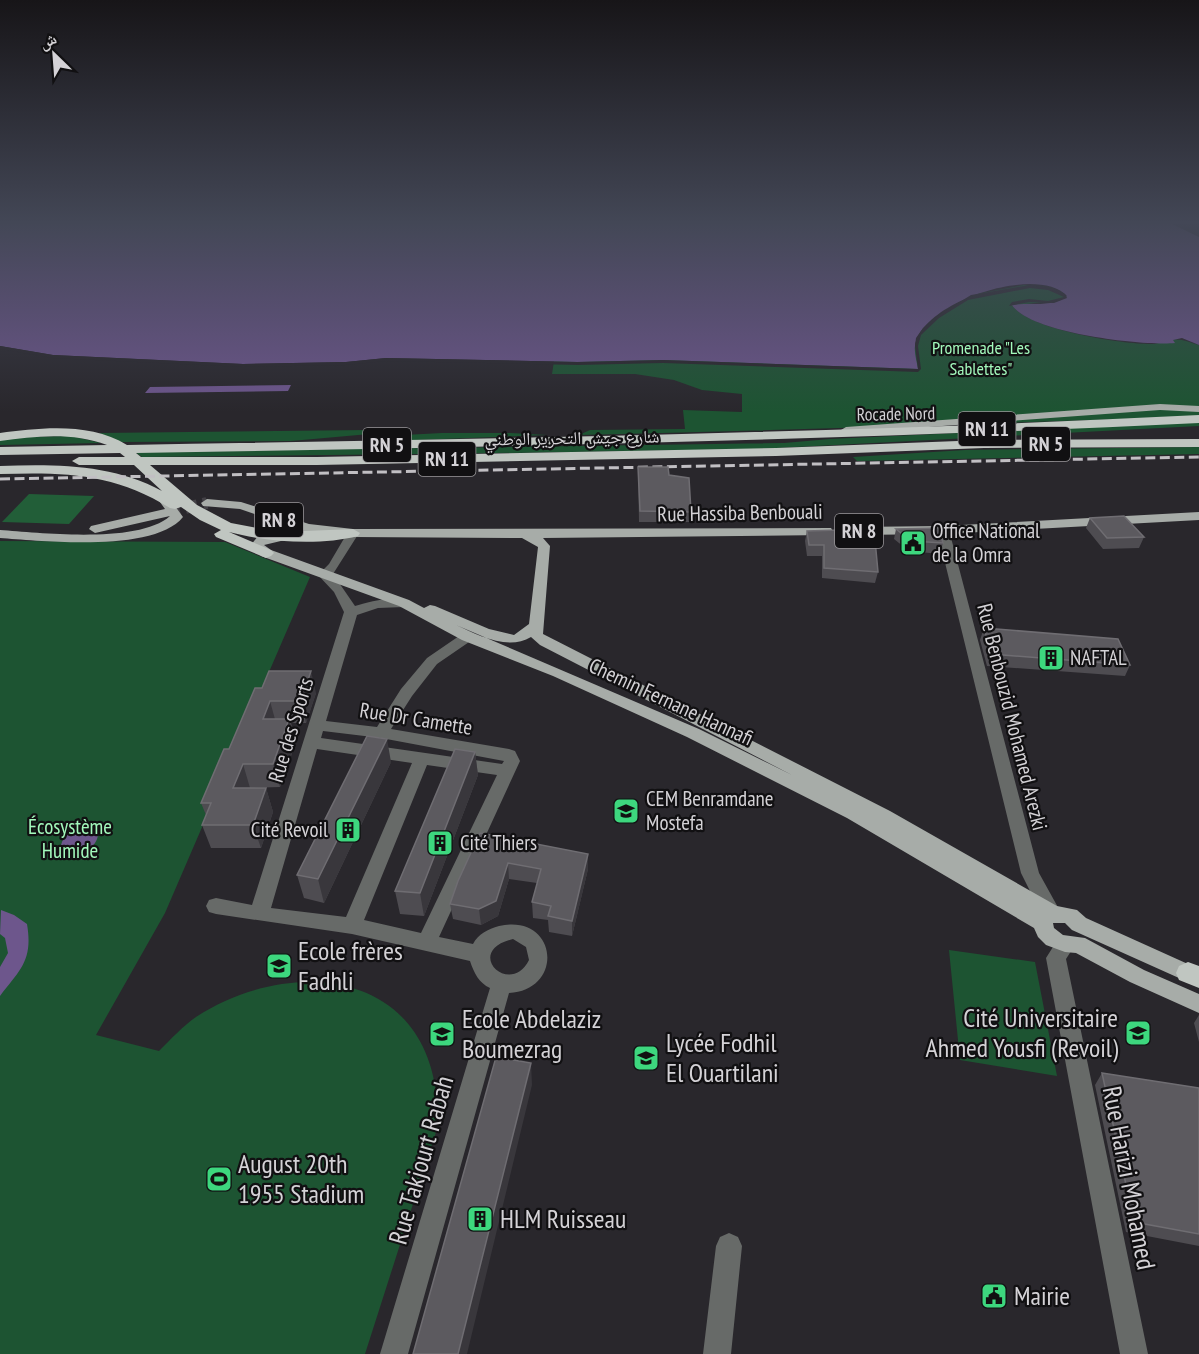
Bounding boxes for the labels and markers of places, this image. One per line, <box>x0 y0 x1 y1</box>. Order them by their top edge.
place label: Office National de la Omra <box>932 517 1040 568</box>
public building icon: Office National de la Omra <box>898 528 928 558</box>
building icon: NAFTAL <box>1036 643 1066 673</box>
place label: NAFTAL <box>1070 644 1127 671</box>
place label: CEM Benramdane Mostefa <box>646 785 773 836</box>
school or university icon: CEM Benramdane Mostefa <box>611 796 641 826</box>
building icon: Cité Revoil <box>333 815 363 845</box>
place label: Cité Revoil <box>251 816 328 843</box>
building icon: Cité Thiers <box>425 828 455 858</box>
place label: Cité Thiers <box>460 829 537 856</box>
place label: Ecole frères Fadhli <box>298 934 403 997</box>
school or university icon: Ecole frères Fadhli <box>264 951 294 981</box>
place label: Cité Universitaire Ahmed Yousfi (Revoil) <box>925 1001 1118 1064</box>
place label: Ecole Abdelaziz Boumezrag <box>462 1002 601 1065</box>
school or university icon: Cité Universitaire Ahmed Yousfi (Revoil) <box>1123 1018 1153 1048</box>
school or university icon: Ecole Abdelaziz Boumezrag <box>427 1019 457 1049</box>
place label: Lycée Fodhil El Ouartilani <box>666 1026 779 1089</box>
school or university icon: Lycée Fodhil El Ouartilani <box>631 1043 661 1073</box>
place label: August 20th 1955 Stadium <box>238 1147 364 1210</box>
sports icon: August 20th 1955 Stadium <box>204 1164 234 1194</box>
place label: HLM Ruisseau <box>500 1202 626 1235</box>
building icon: HLM Ruisseau <box>465 1204 495 1234</box>
place label: Mairie <box>1014 1279 1070 1312</box>
public building icon: Mairie <box>979 1281 1009 1311</box>

